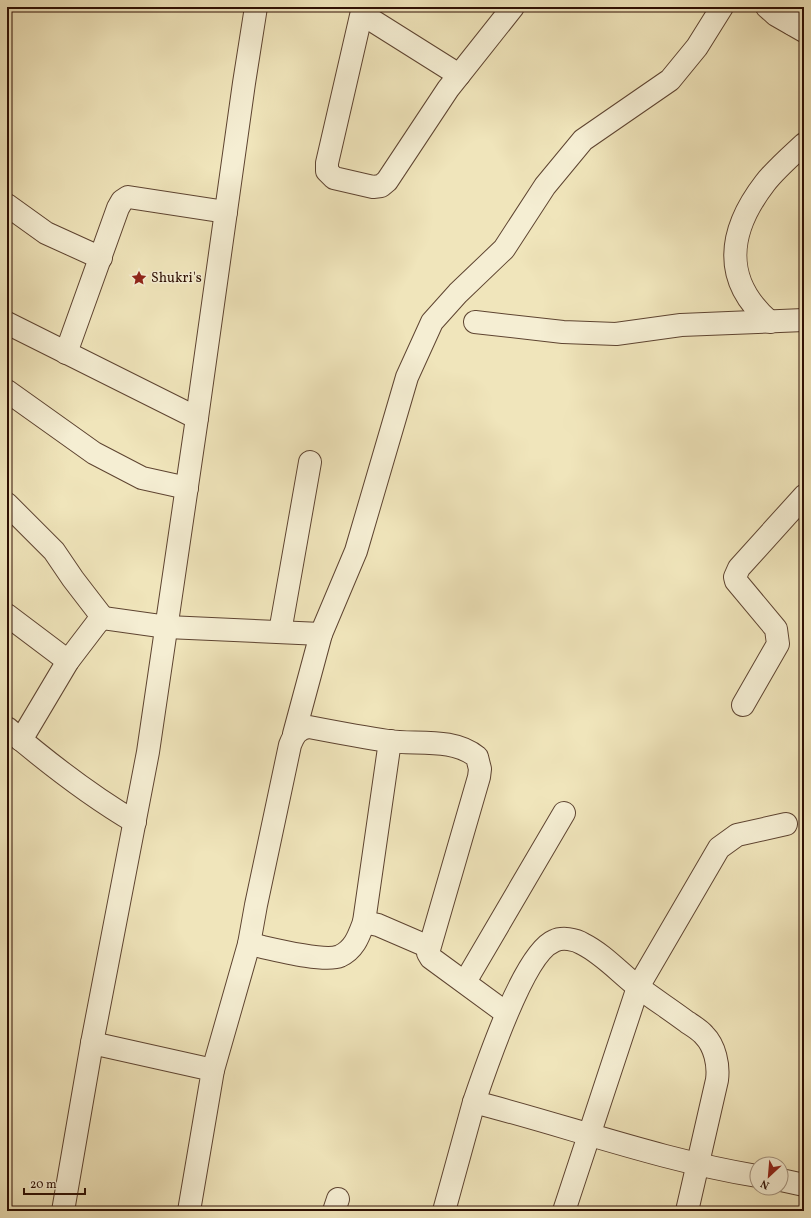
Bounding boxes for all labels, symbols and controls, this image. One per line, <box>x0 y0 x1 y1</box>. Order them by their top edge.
place icon: Shukri's <box>130 269 148 287</box>
place label: Shukri's <box>151 269 202 288</box>
north arrow <box>749 1156 789 1196</box>
scale bar <box>24 1170 85 1196</box>
text: N <box>758 1175 772 1192</box>
text: 20 m <box>30 1177 57 1193</box>

